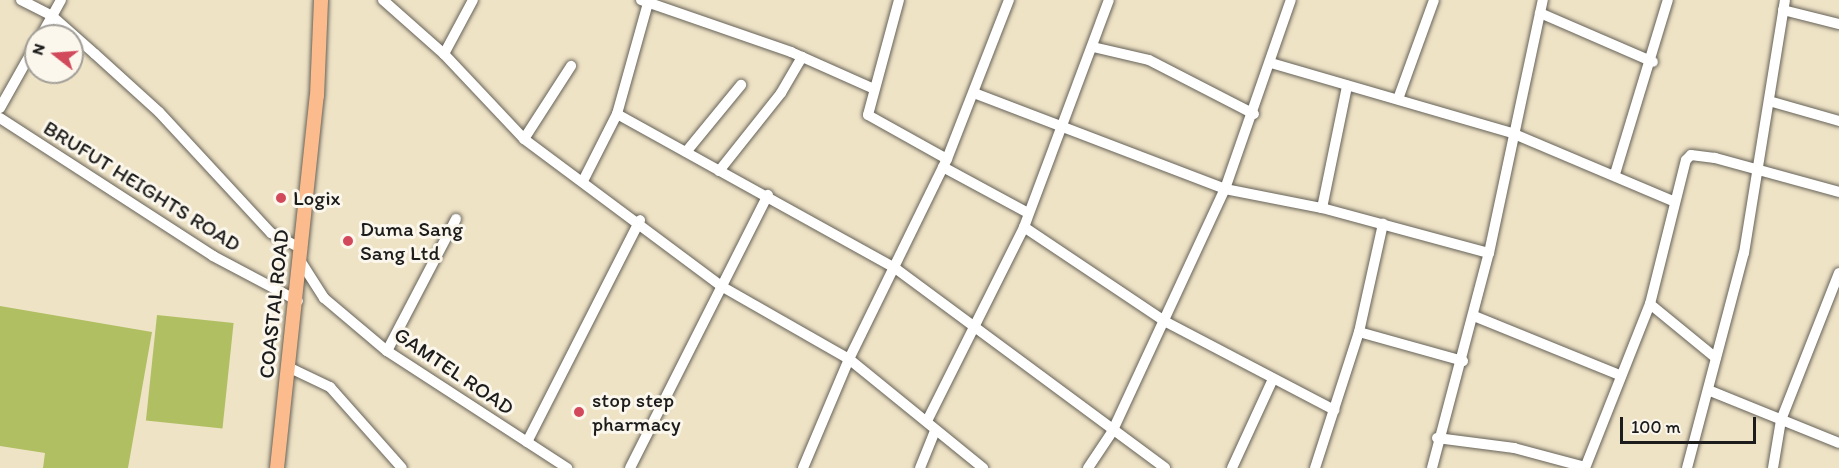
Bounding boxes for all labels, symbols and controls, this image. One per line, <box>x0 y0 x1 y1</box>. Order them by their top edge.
north arrow <box>24 24 84 84</box>
text: N <box>28 41 49 57</box>
street label: BRUFUT HEIGHTS ROAD <box>40 116 244 256</box>
place label: Logix <box>293 185 340 211</box>
marker: Logix <box>274 191 288 205</box>
place label: Duma Sang Sang Ltd <box>360 216 464 266</box>
street label: COASTAL ROAD <box>254 229 294 379</box>
marker: Duma Sang Sang Ltd <box>341 234 355 248</box>
street label: GAMTEL ROAD <box>390 322 518 420</box>
place label: stop step pharmacy <box>592 387 681 437</box>
marker: stop step pharmacy <box>570 403 588 421</box>
scale bar <box>1623 405 1760 443</box>
text: 100 m <box>1631 416 1681 438</box>

